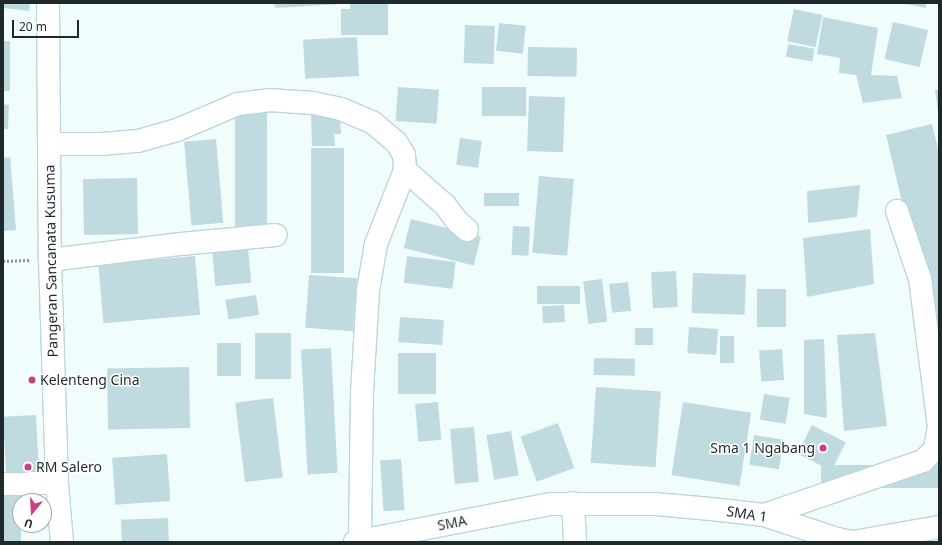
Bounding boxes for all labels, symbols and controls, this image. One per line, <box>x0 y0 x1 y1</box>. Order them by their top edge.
scale bar <box>14 12 81 38</box>
text: 20 m <box>19 18 47 35</box>
street label: Pangeran Sancanata Kusuma <box>41 165 61 357</box>
place label: Kelenteng Cina <box>40 372 140 388</box>
marker: Kelenteng Cina <box>27 375 37 385</box>
place label: Sma 1 Ngabang <box>710 440 815 456</box>
marker: Sma 1 Ngabang <box>818 443 828 453</box>
place label: RM Salero <box>36 459 102 475</box>
marker: RM Salero <box>23 462 33 472</box>
north arrow <box>12 493 52 533</box>
street label: SMA 1 <box>725 502 769 526</box>
street label: SMA <box>436 512 468 534</box>
text: U <box>22 516 35 532</box>

